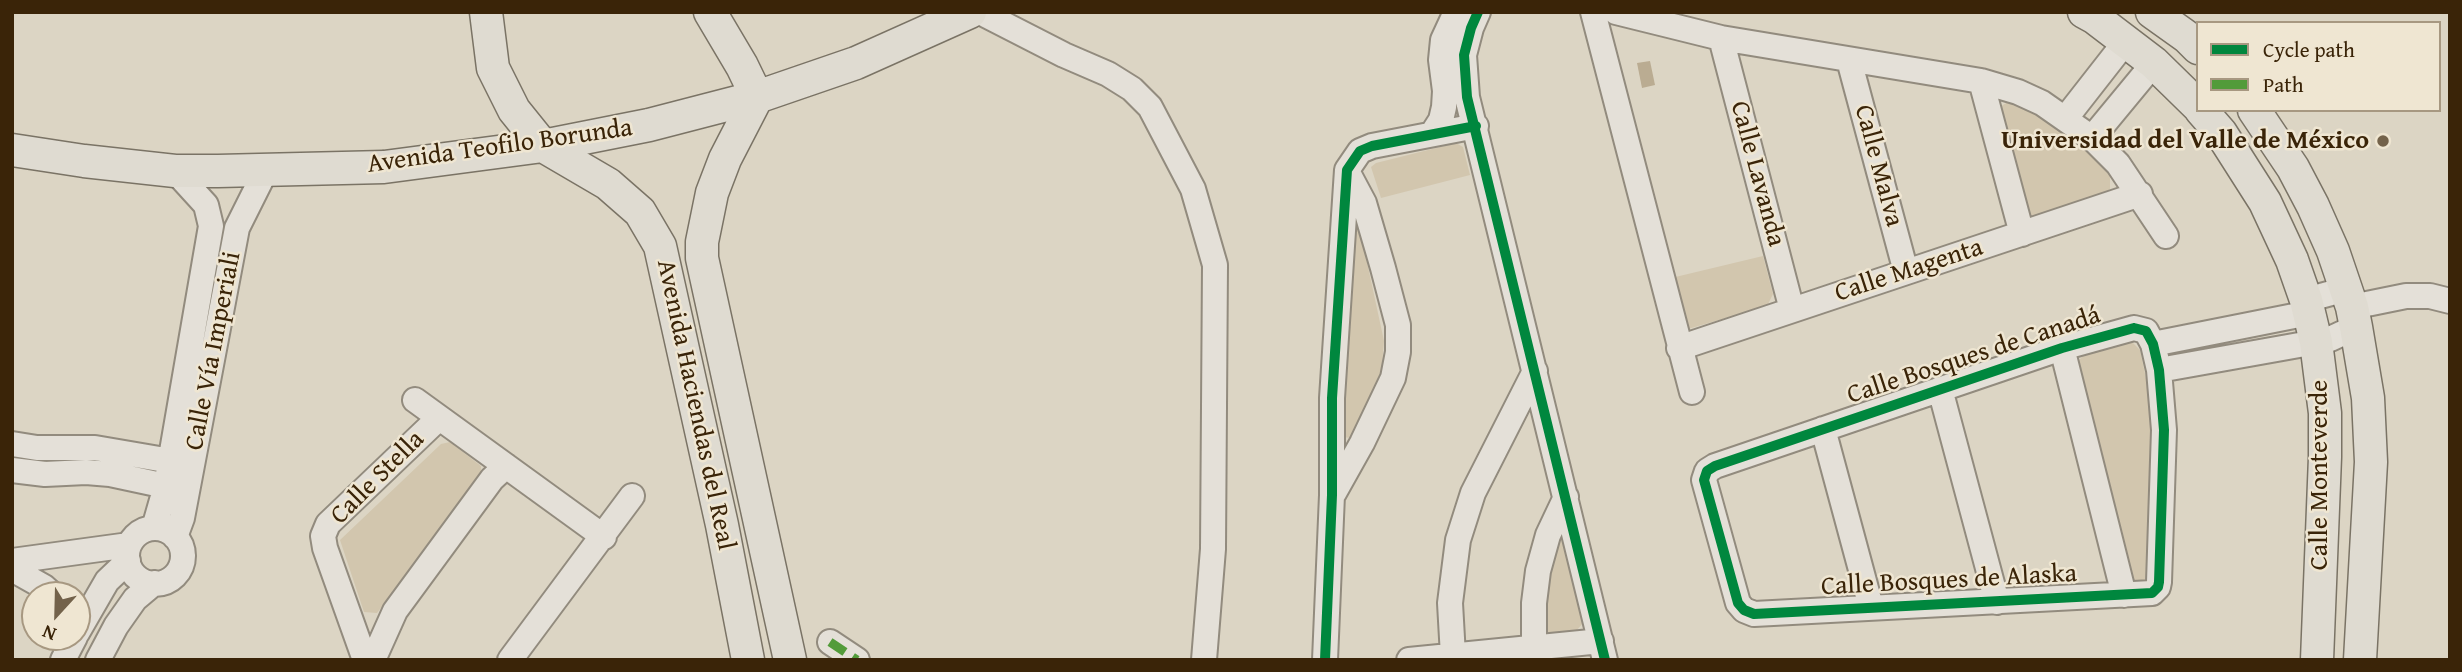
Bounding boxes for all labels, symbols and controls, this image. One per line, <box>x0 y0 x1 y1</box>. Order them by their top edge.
legend <box>2196 21 2441 112</box>
text: Cycle path <box>2263 34 2355 65</box>
text: Path <box>2263 69 2303 100</box>
street label: Calle Lavanda <box>1723 98 1791 250</box>
street label: Calle Malva <box>1847 102 1909 230</box>
street label: Avenida Teofilo Borunda <box>365 113 635 181</box>
place label: Universidad del Valle de México <box>2001 125 2369 157</box>
marker: Universidad del Valle de México <box>2375 133 2391 149</box>
street label: Calle Magenta <box>1831 232 1987 310</box>
street label: Calle Vía Imperiali <box>179 249 249 453</box>
street label: Avenida Haciendas del Real <box>649 257 741 553</box>
street label: Calle Bosques de Canadá <box>1843 300 2105 412</box>
street label: Calle Monteverde <box>2304 380 2336 570</box>
street label: Calle Stella <box>325 425 431 531</box>
street label: Calle Bosques de Alaska <box>1820 559 2078 603</box>
north arrow <box>21 581 91 651</box>
text: N <box>38 618 60 649</box>

